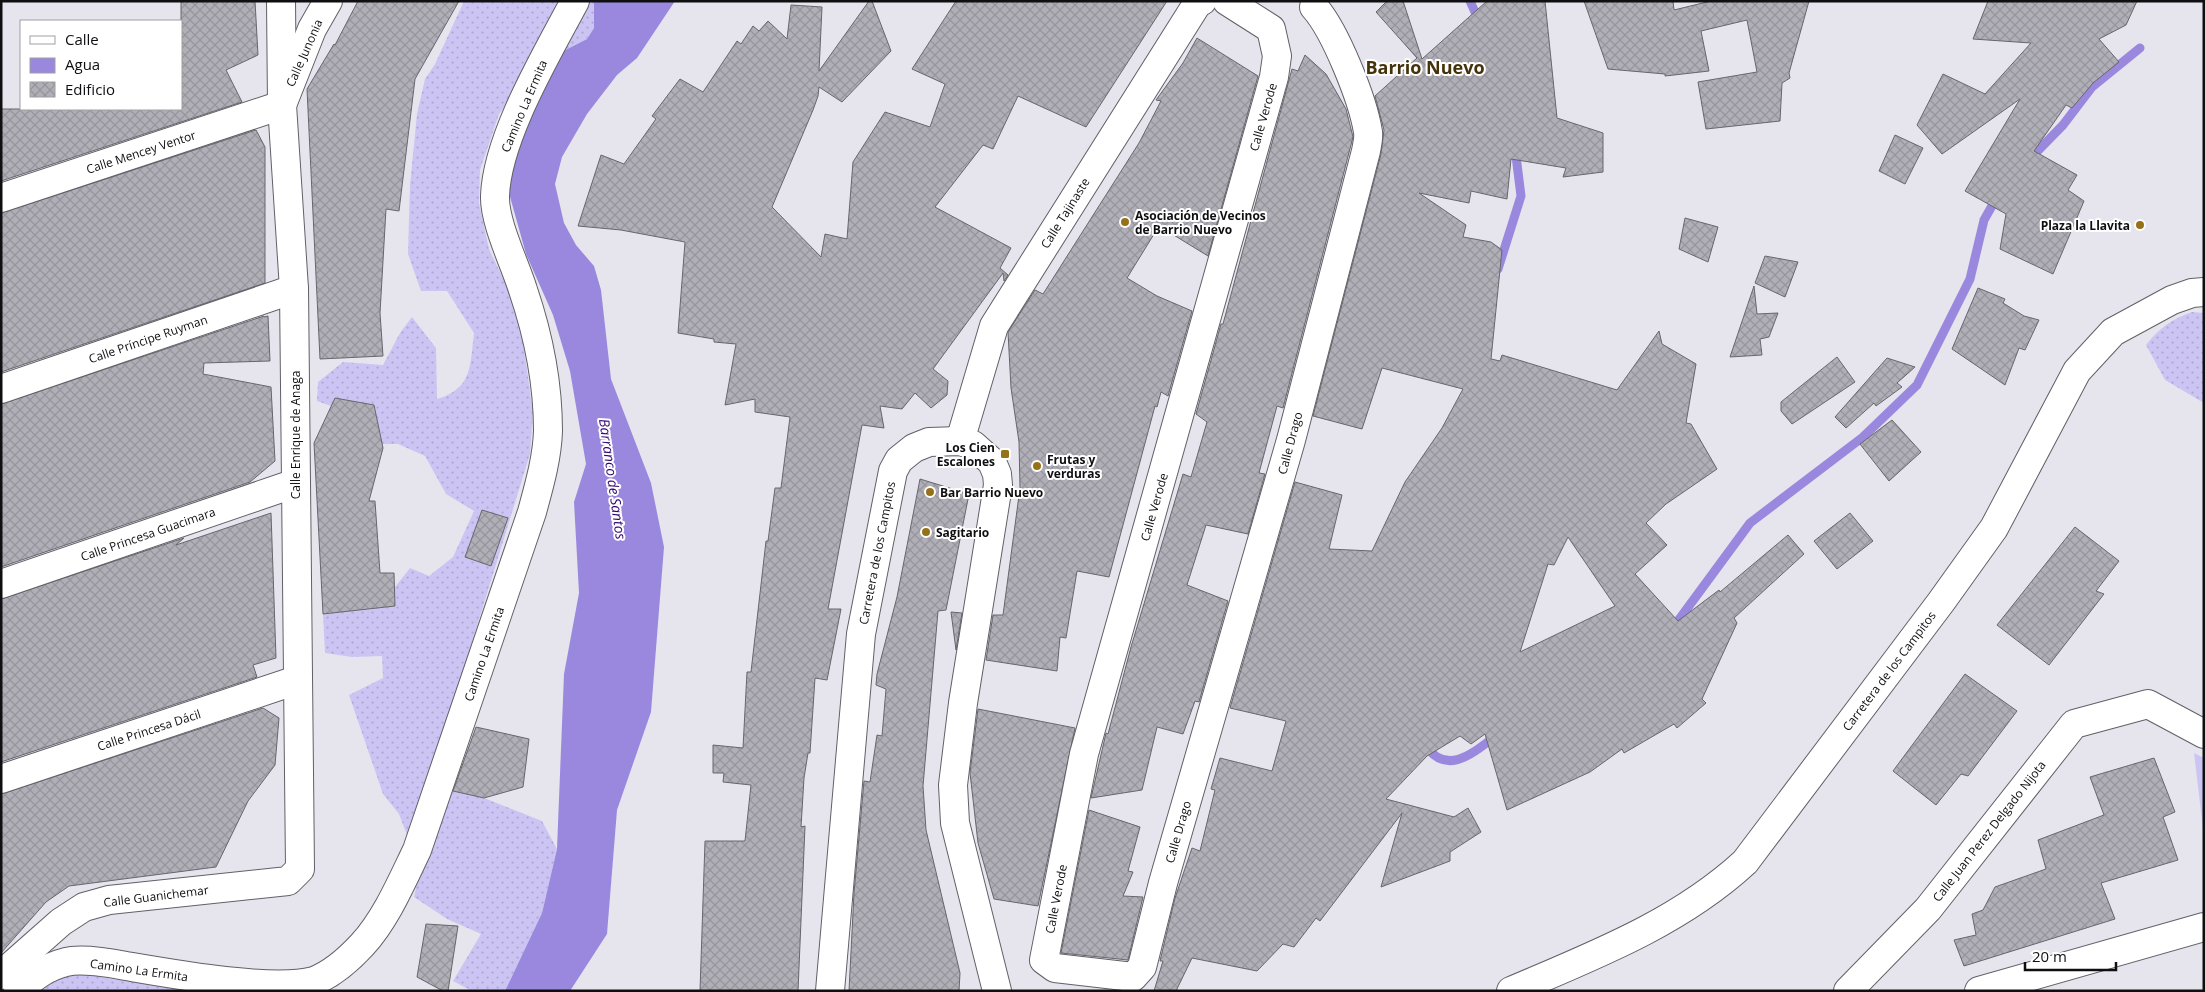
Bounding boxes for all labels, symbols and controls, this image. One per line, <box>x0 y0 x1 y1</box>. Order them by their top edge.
street label: Calle Junonia <box>282 16 326 90</box>
legend <box>20 20 182 110</box>
text: Calle <box>65 29 99 49</box>
text: Agua <box>65 54 100 74</box>
district label: Barrio Nuevo <box>1365 55 1485 79</box>
street label: Camino La Ermita <box>497 57 551 155</box>
text: Edificio <box>65 79 115 99</box>
street label: Calle Verode <box>1245 81 1281 153</box>
street label: Calle Mencey Ventor <box>84 126 198 178</box>
street label: Calle Tajinaste <box>1037 174 1094 252</box>
place label: Asociación de Vecinos de Barrio Nuevo <box>1135 207 1266 238</box>
marker: Asociación de Vecinos de Barrio Nuevo <box>1119 216 1131 228</box>
place label: Plaza la Llavita <box>2041 217 2130 234</box>
marker: Plaza la Llavita <box>2134 219 2146 231</box>
street label: Calle Príncipe Ruyman <box>86 311 210 367</box>
street label: Calle Enrique de Anaga <box>287 371 304 499</box>
street label: Calle Drago <box>1273 410 1307 476</box>
water label: Barranco de Santos <box>595 418 631 540</box>
place label: Los Cien Escalones <box>937 439 995 470</box>
marker: Los Cien Escalones <box>999 448 1011 460</box>
place label: Frutas y verduras <box>1047 451 1101 482</box>
marker: Frutas y verduras <box>1031 460 1043 472</box>
street label: Calle Verode <box>1136 471 1172 543</box>
street label: Carretera de los Campitos <box>855 480 899 626</box>
place label: Bar Barrio Nuevo <box>940 484 1043 501</box>
marker: Bar Barrio Nuevo <box>924 486 936 498</box>
street label: Calle Princesa Guacimara <box>78 503 218 565</box>
place label: Sagitario <box>936 524 989 541</box>
marker: Sagitario <box>920 526 932 538</box>
street label: Camino La Ermita <box>460 605 508 703</box>
street label: Carretera de los Campitos <box>1838 607 1940 734</box>
street label: Calle Princesa Dácil <box>95 705 203 755</box>
street label: Calle Juan Perez Delgado Nijota <box>1928 757 2050 905</box>
street label: Calle Drago <box>1161 799 1195 865</box>
street label: Calle Verode <box>1041 863 1071 935</box>
street label: Calle Guanichemar <box>102 881 210 911</box>
scale bar <box>2025 940 2116 972</box>
text: 20 m <box>2032 946 2067 966</box>
street label: Camino La Ermita <box>89 955 189 985</box>

